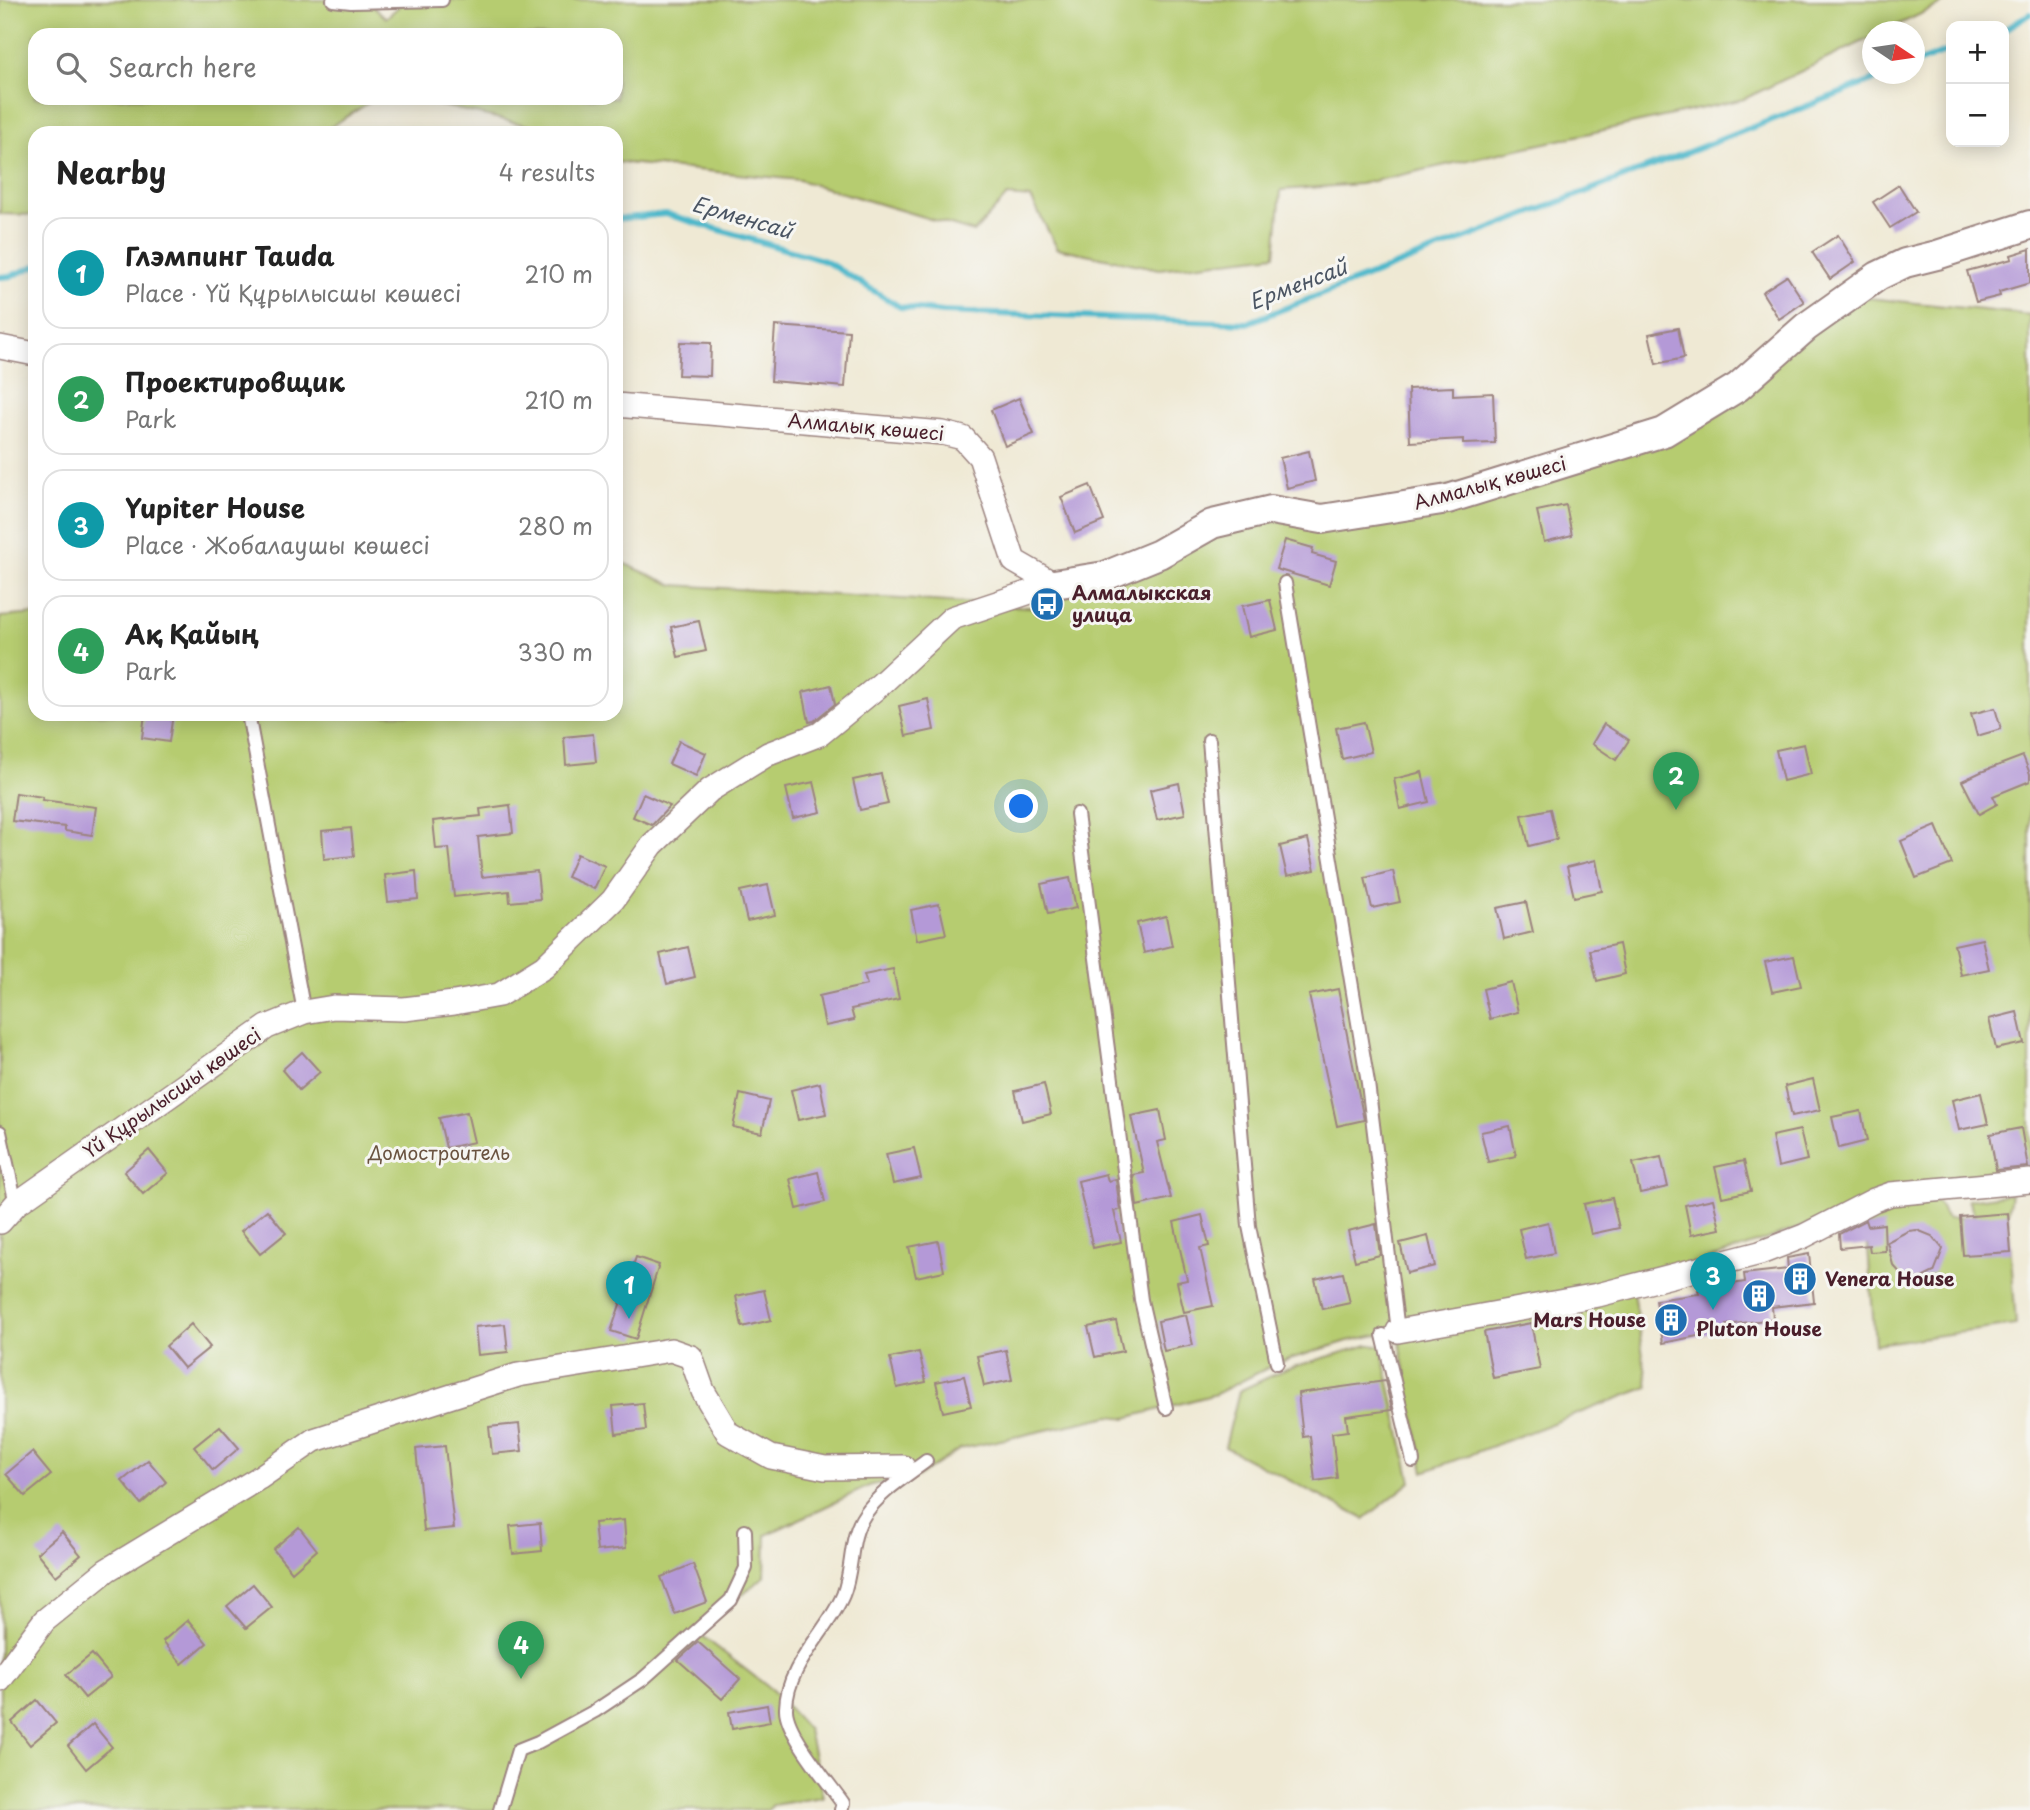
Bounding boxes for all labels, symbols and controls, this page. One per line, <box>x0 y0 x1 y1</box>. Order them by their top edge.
north arrow <box>1862 21 1925 84</box>
map controls <box>1946 21 2009 147</box>
button: + <box>1946 21 2009 84</box>
search box <box>28 28 623 105</box>
text: Search here <box>108 47 257 86</box>
icon: search <box>52 48 90 86</box>
button: − <box>1946 84 2009 147</box>
text: Nearby <box>56 149 166 194</box>
text: 4 results <box>499 154 595 189</box>
water label: Ерменсай <box>689 187 799 246</box>
text: Глэмпинг Tauda <box>125 236 335 275</box>
water label: Ерменсай <box>1244 249 1353 316</box>
text: 1 <box>76 256 87 291</box>
text: 210 m <box>525 256 593 291</box>
text: Place · Үй Құрылысшы көшесі <box>125 275 461 310</box>
text: Проектировщик <box>125 362 345 401</box>
text: 2 <box>73 382 89 417</box>
text: 210 m <box>525 382 593 417</box>
text: Park <box>125 401 176 436</box>
street label: Алмалық көшесі <box>787 405 945 447</box>
street label: Алмалық көшесі <box>1410 448 1569 516</box>
text: Yupiter House <box>125 488 305 527</box>
text: 3 <box>73 508 89 543</box>
text: 280 m <box>518 508 593 543</box>
text: Place · Жобалаушы көшесі <box>125 527 430 562</box>
place label: Алмалыкская улица <box>1072 578 1211 628</box>
bus stop icon: Алмалыкская улица <box>1028 585 1066 623</box>
text: Ақ Қайың <box>125 614 258 653</box>
text: 4 <box>73 634 89 669</box>
text: 330 m <box>517 634 593 669</box>
text: Park <box>125 653 176 688</box>
pin: 2 <box>1653 752 1699 810</box>
your location <box>1004 789 1038 823</box>
street label: Үй Құрылысшы көшесі <box>77 1020 266 1164</box>
park label: Домостроитель <box>367 1138 510 1166</box>
pin: 3 <box>1690 1252 1736 1310</box>
building icon: Venera House <box>1781 1260 1819 1298</box>
pin: 1 <box>606 1261 652 1319</box>
place label: Venera House <box>1825 1264 1954 1292</box>
building icon: Pluton House <box>1740 1277 1778 1315</box>
building icon: Mars House <box>1652 1301 1690 1339</box>
place label: Mars House <box>1533 1305 1646 1333</box>
place label: Pluton House <box>1696 1314 1822 1342</box>
pin: 4 <box>498 1621 544 1679</box>

